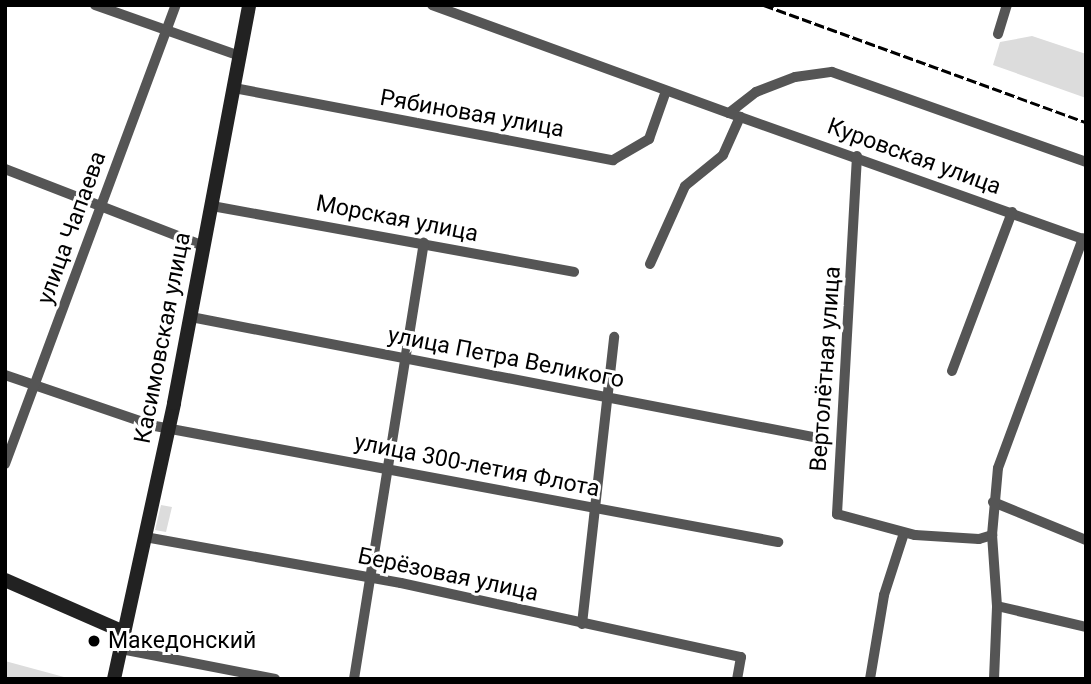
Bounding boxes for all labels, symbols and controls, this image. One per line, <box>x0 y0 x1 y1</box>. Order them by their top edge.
street label: Рябиновая улица <box>378 84 566 144</box>
street label: Куровская улица <box>823 113 1005 201</box>
street label: улица Чапаева <box>32 148 112 308</box>
street label: Морская улица <box>314 190 480 248</box>
street label: Касимовская улица <box>129 230 197 446</box>
street label: Вертолётная улица <box>805 265 847 473</box>
street label: улица Петра Великого <box>385 322 627 394</box>
street label: улица 300-летия Флота <box>352 429 602 503</box>
street label: Берёзовая улица <box>355 542 541 608</box>
place label: Македонский <box>108 627 256 655</box>
marker: Македонский <box>86 633 102 649</box>

